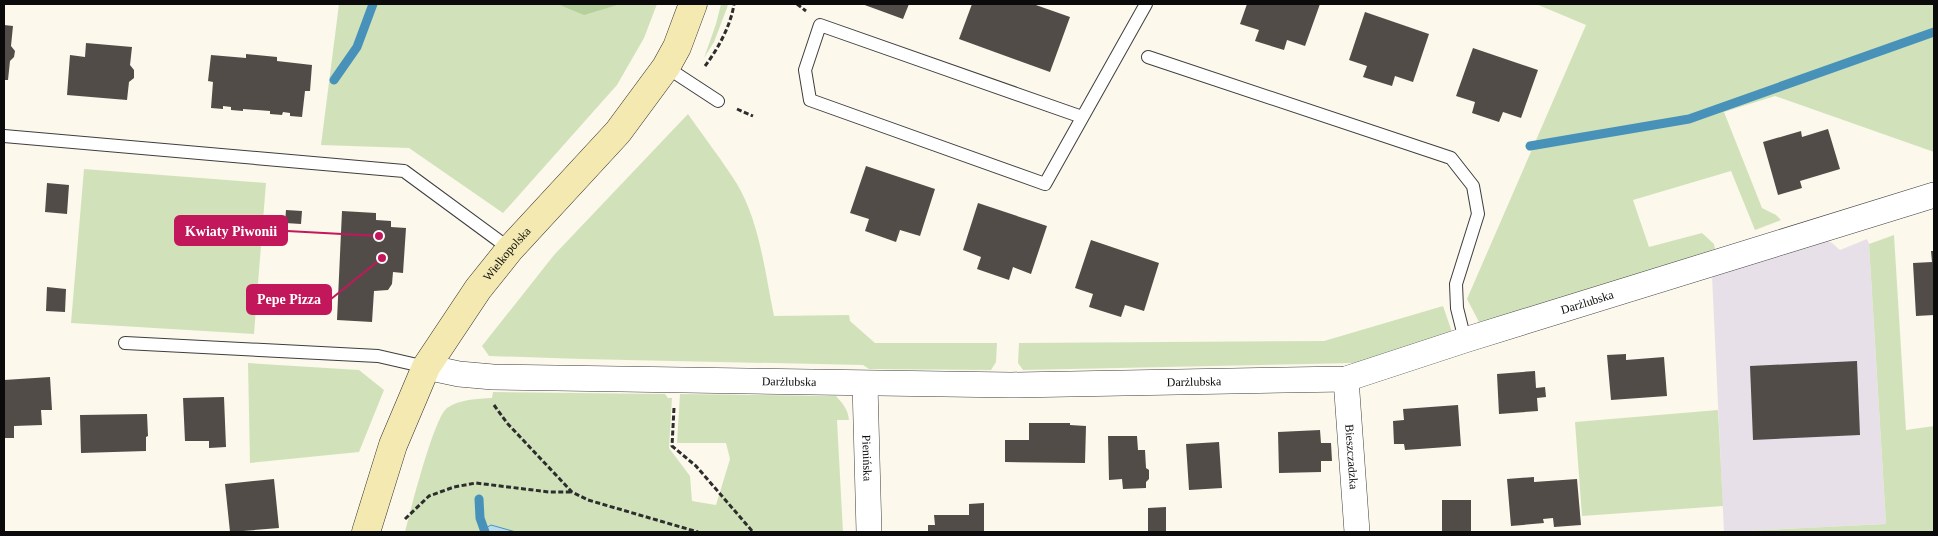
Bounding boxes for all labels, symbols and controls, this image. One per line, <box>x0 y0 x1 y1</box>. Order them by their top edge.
callout: Kwiaty Piwonii <box>175 216 287 245</box>
text: Kwiaty Piwonii <box>185 224 277 239</box>
street label: Wielkopolska <box>480 224 534 284</box>
callout: Pepe Pizza <box>247 285 331 314</box>
street label: Darżlubska <box>1559 287 1616 317</box>
text: Pepe Pizza <box>257 292 321 307</box>
street label: Darżlubska <box>762 374 817 389</box>
street label: Darżlubska <box>1167 374 1222 389</box>
street label: Bieszczadzka <box>1342 424 1361 491</box>
street label: Pienińska <box>859 434 875 482</box>

